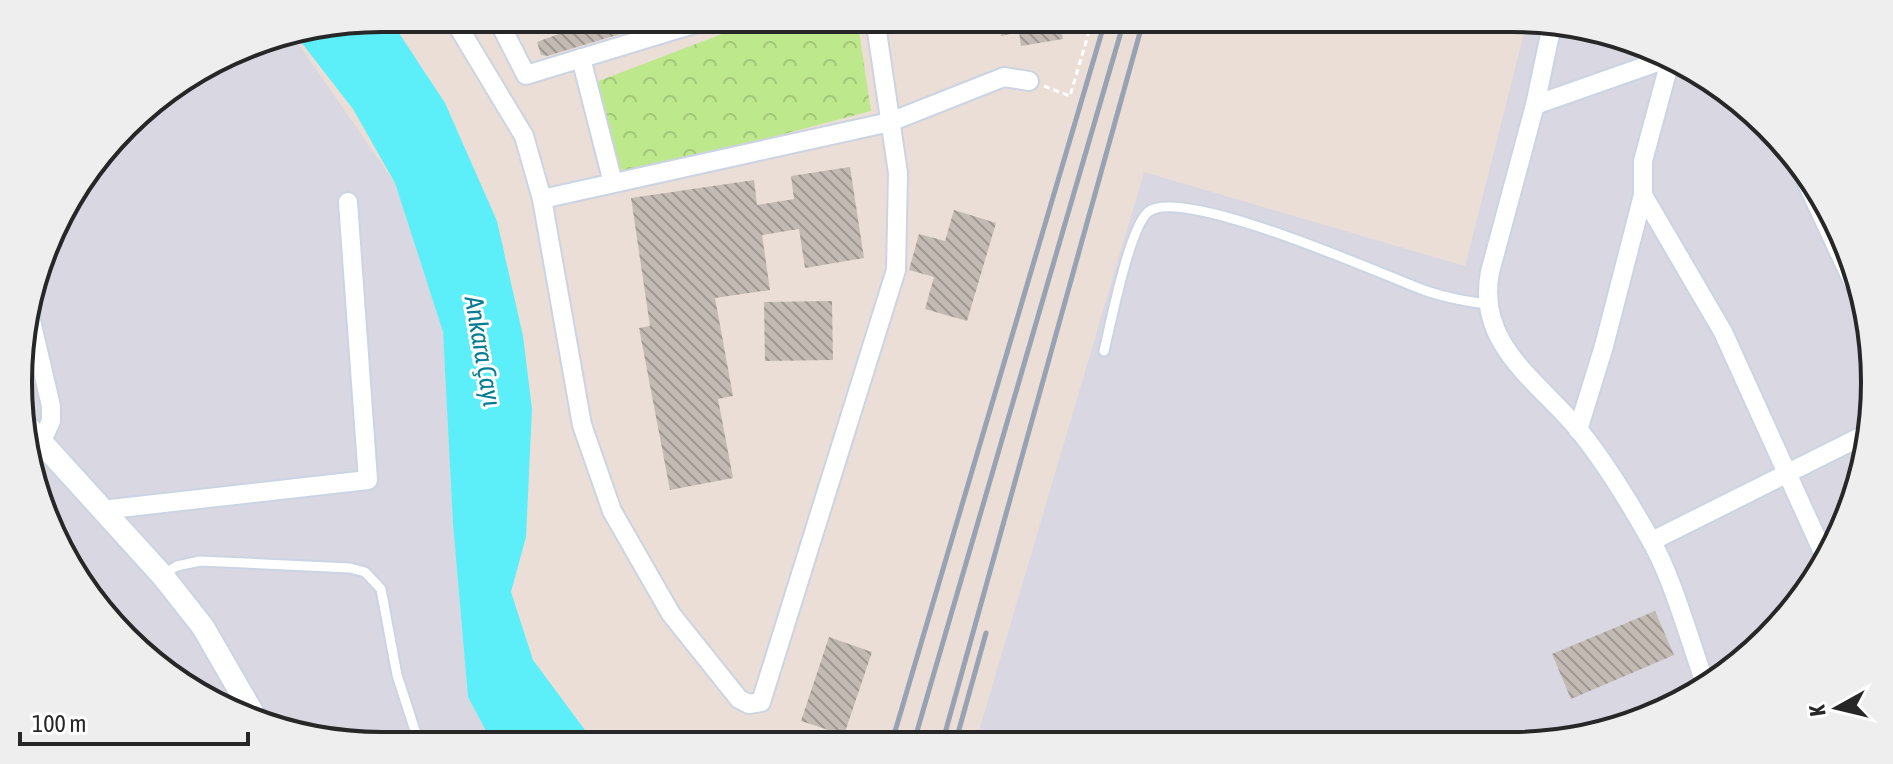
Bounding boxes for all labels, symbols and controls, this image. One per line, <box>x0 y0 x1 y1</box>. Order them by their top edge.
water label: Ankara Çayı <box>458 293 507 408</box>
north arrow <box>1797 668 1877 748</box>
scale bar <box>20 696 248 746</box>
text: K <box>1804 703 1831 718</box>
text: 100 m <box>32 710 86 737</box>

